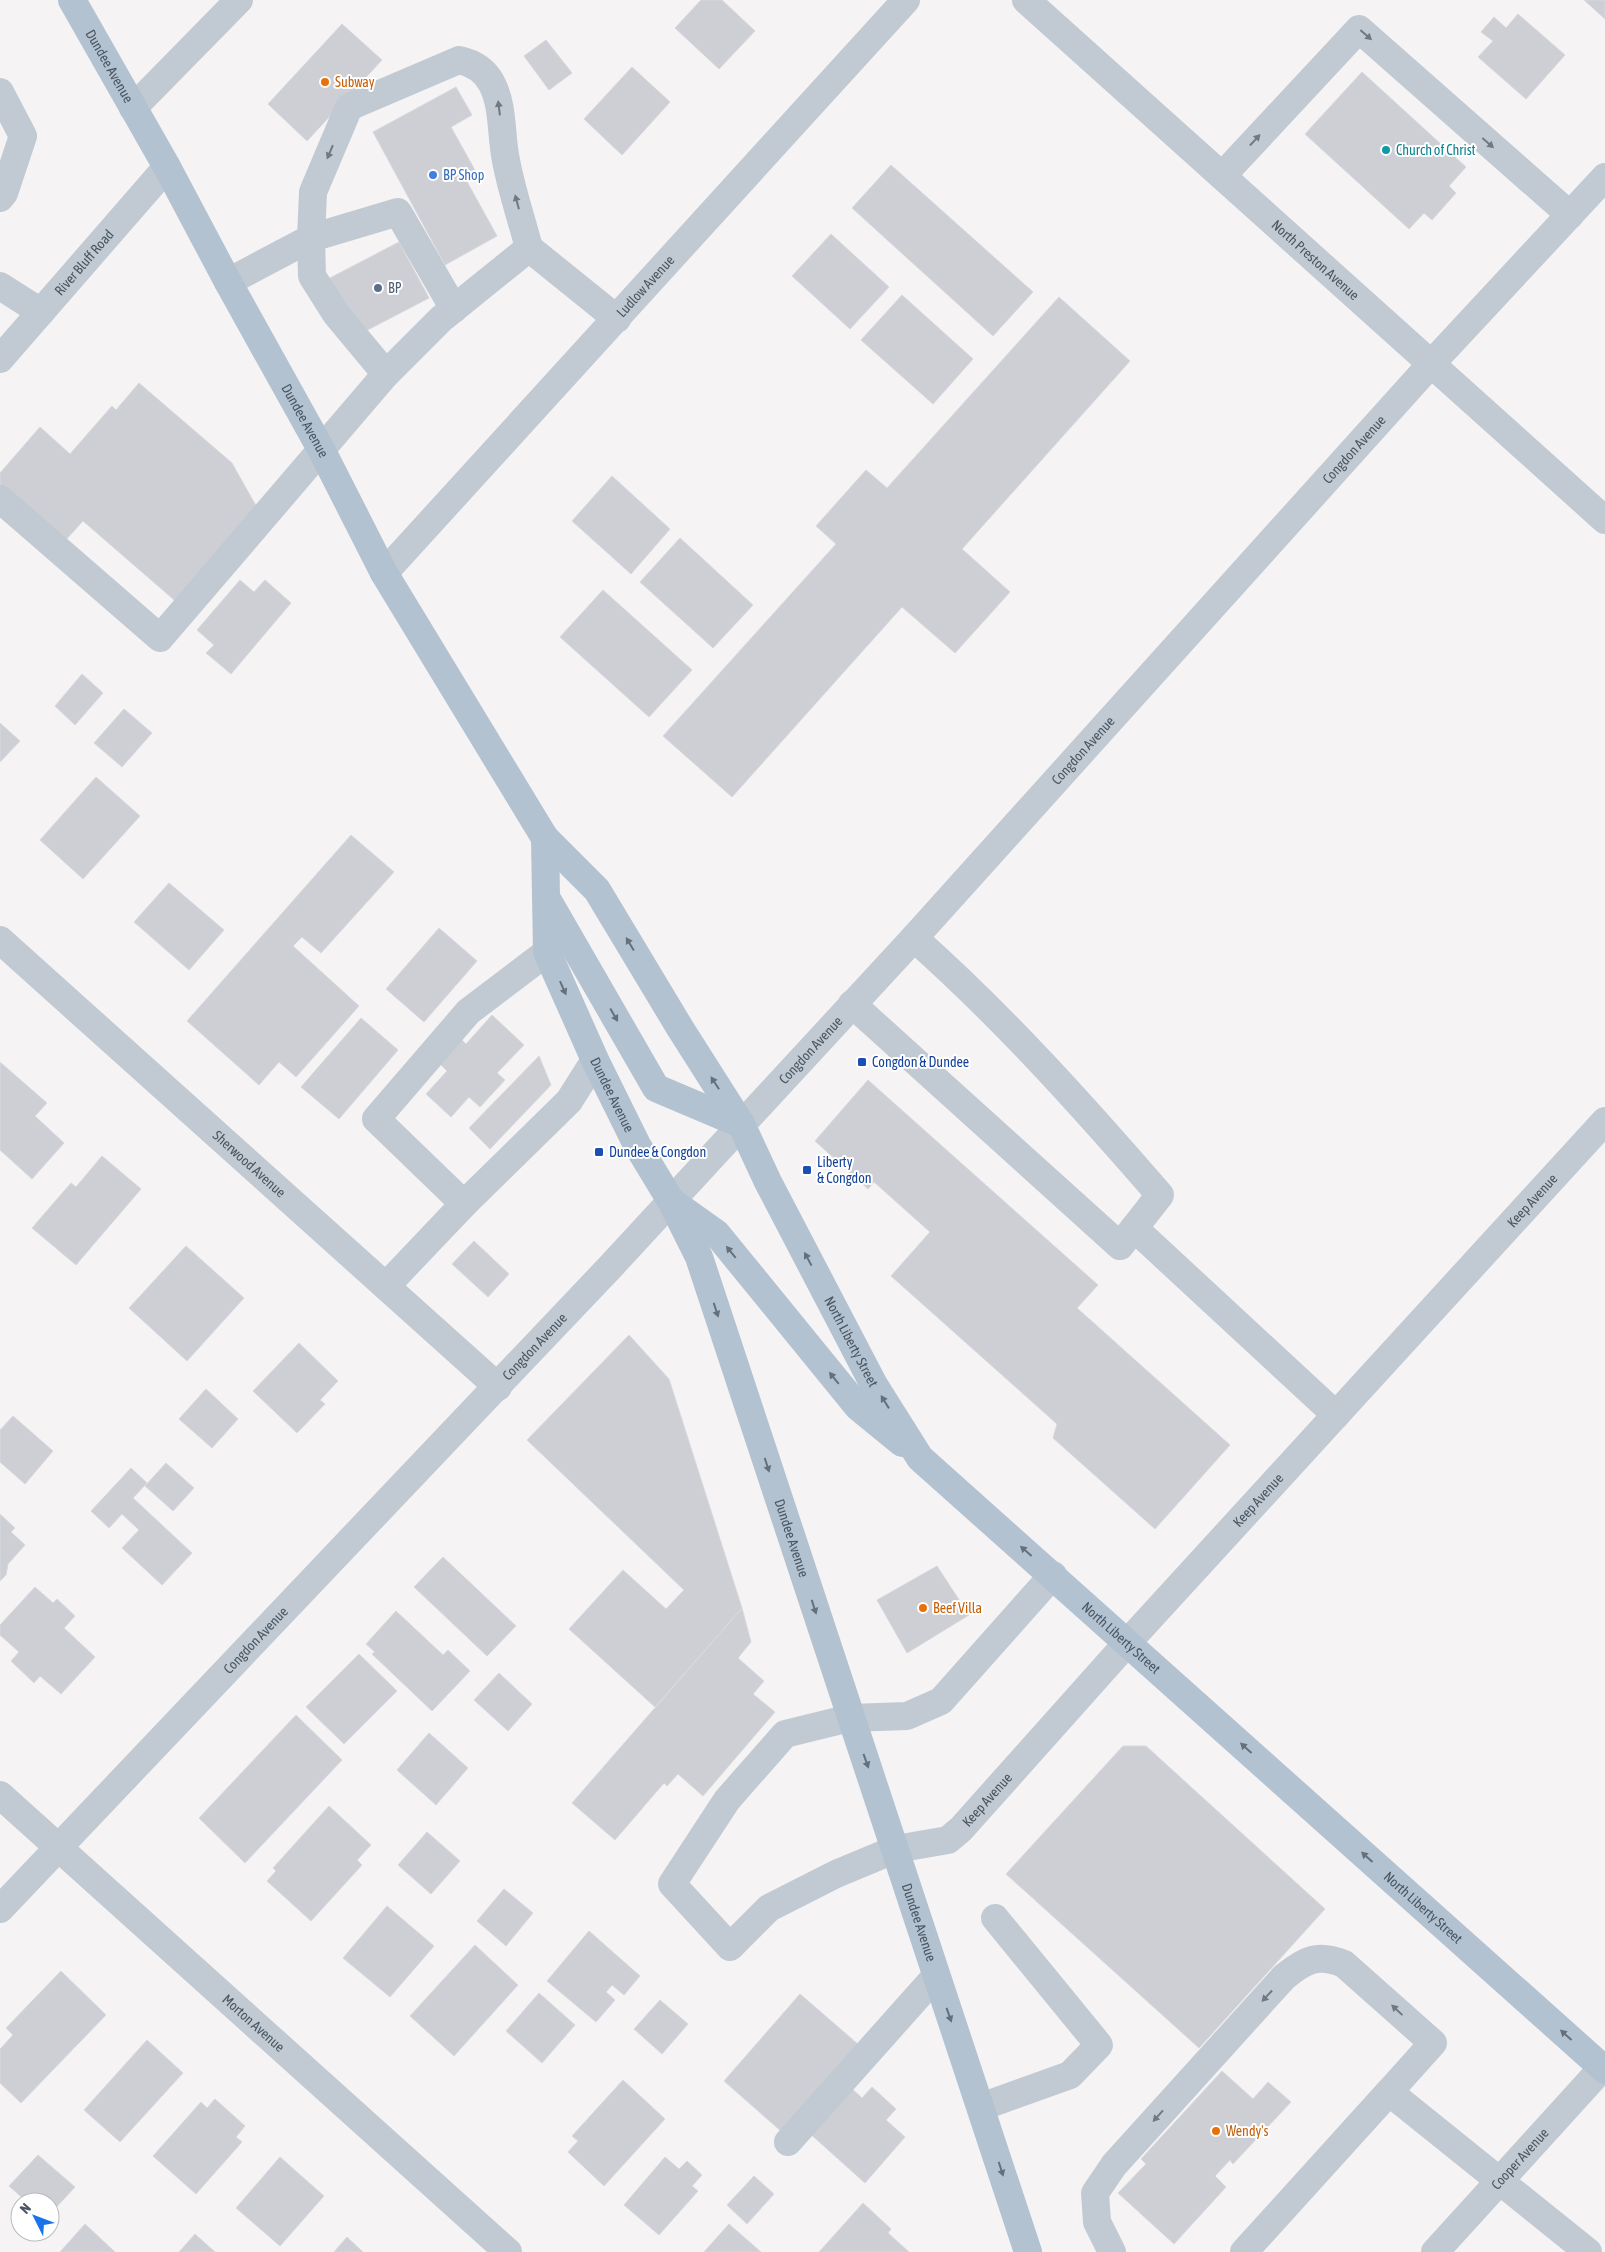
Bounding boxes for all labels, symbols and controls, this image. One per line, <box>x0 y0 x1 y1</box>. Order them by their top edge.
street label: Dundee Avenue <box>82 27 137 105</box>
one-way arrow <box>1360 30 1373 41</box>
place label: Subway <box>335 74 375 90</box>
marker: Subway <box>319 76 331 88</box>
one-way arrow <box>494 99 502 115</box>
one-way arrow <box>1249 134 1261 146</box>
one-way arrow <box>1482 137 1494 149</box>
place label: Church of Christ <box>1396 142 1476 158</box>
marker: Church of Christ <box>1380 144 1392 156</box>
one-way arrow <box>326 145 334 160</box>
place label: BP Shop <box>443 167 485 183</box>
marker: BP Shop <box>427 169 439 181</box>
one-way arrow <box>513 194 521 209</box>
street label: North Preston Avenue <box>1268 217 1362 303</box>
street label: River Bluff Road <box>51 226 117 298</box>
street label: Ludlow Avenue <box>613 252 677 320</box>
place label: BP <box>388 280 402 296</box>
marker: BP <box>372 282 384 294</box>
street label: Dundee Avenue <box>278 381 332 460</box>
street label: Congdon Avenue <box>1319 412 1389 487</box>
street label: Congdon Avenue <box>1048 713 1118 788</box>
one-way arrow <box>626 938 635 951</box>
one-way arrow <box>560 981 568 995</box>
one-way arrow <box>610 1007 618 1022</box>
street label: Congdon Avenue <box>775 1013 846 1087</box>
place label: Congdon & Dundee <box>872 1054 969 1070</box>
street label: Dundee Avenue <box>587 1055 637 1135</box>
marker: Congdon & Dundee <box>856 1056 868 1068</box>
one-way arrow <box>710 1076 720 1089</box>
street label: Sherwood Avenue <box>210 1127 289 1200</box>
place label: Dundee & Congdon <box>609 1144 706 1160</box>
marker: Dundee & Congdon <box>593 1146 605 1158</box>
place label: Liberty & Congdon <box>817 1154 872 1186</box>
marker: Liberty & Congdon <box>801 1164 813 1176</box>
street label: Keep Avenue <box>1504 1171 1561 1230</box>
one-way arrow <box>726 1245 737 1258</box>
one-way arrow <box>804 1252 812 1266</box>
street label: North Liberty Street <box>821 1294 882 1390</box>
one-way arrow <box>713 1303 721 1318</box>
street label: Congdon Avenue <box>499 1310 570 1383</box>
one-way arrow <box>828 1371 839 1384</box>
one-way arrow <box>880 1396 890 1409</box>
one-way arrow <box>764 1457 772 1472</box>
street label: Keep Avenue <box>1230 1470 1286 1530</box>
street label: Dundee Avenue <box>771 1497 812 1579</box>
one-way arrow <box>1020 1545 1032 1557</box>
street label: North Liberty Street <box>1079 1599 1164 1677</box>
one-way arrow <box>810 1600 818 1615</box>
place label: Beef Villa <box>933 1600 982 1616</box>
marker: Beef Villa <box>917 1602 929 1614</box>
street label: Congdon Avenue <box>220 1603 291 1677</box>
one-way arrow <box>1240 1742 1252 1754</box>
one-way arrow <box>862 1754 870 1769</box>
street label: Keep Avenue <box>959 1770 1015 1830</box>
one-way arrow <box>1360 1851 1373 1862</box>
street label: North Liberty Street <box>1381 1868 1466 1947</box>
street label: Dundee Avenue <box>899 1881 940 1964</box>
one-way arrow <box>1261 1989 1273 2001</box>
street label: Morton Avenue <box>219 1991 288 2055</box>
one-way arrow <box>1392 2004 1404 2016</box>
one-way arrow <box>946 2008 954 2023</box>
one-way arrow <box>1559 2030 1572 2041</box>
one-way arrow <box>1152 2110 1164 2122</box>
place label: Wendy's <box>1226 2123 1269 2139</box>
marker: Wendy's <box>1210 2125 1222 2137</box>
street label: Cooper Avenue <box>1488 2125 1552 2193</box>
one-way arrow <box>997 2162 1005 2177</box>
north arrow <box>10 2192 60 2242</box>
text: N <box>17 2200 34 2217</box>

